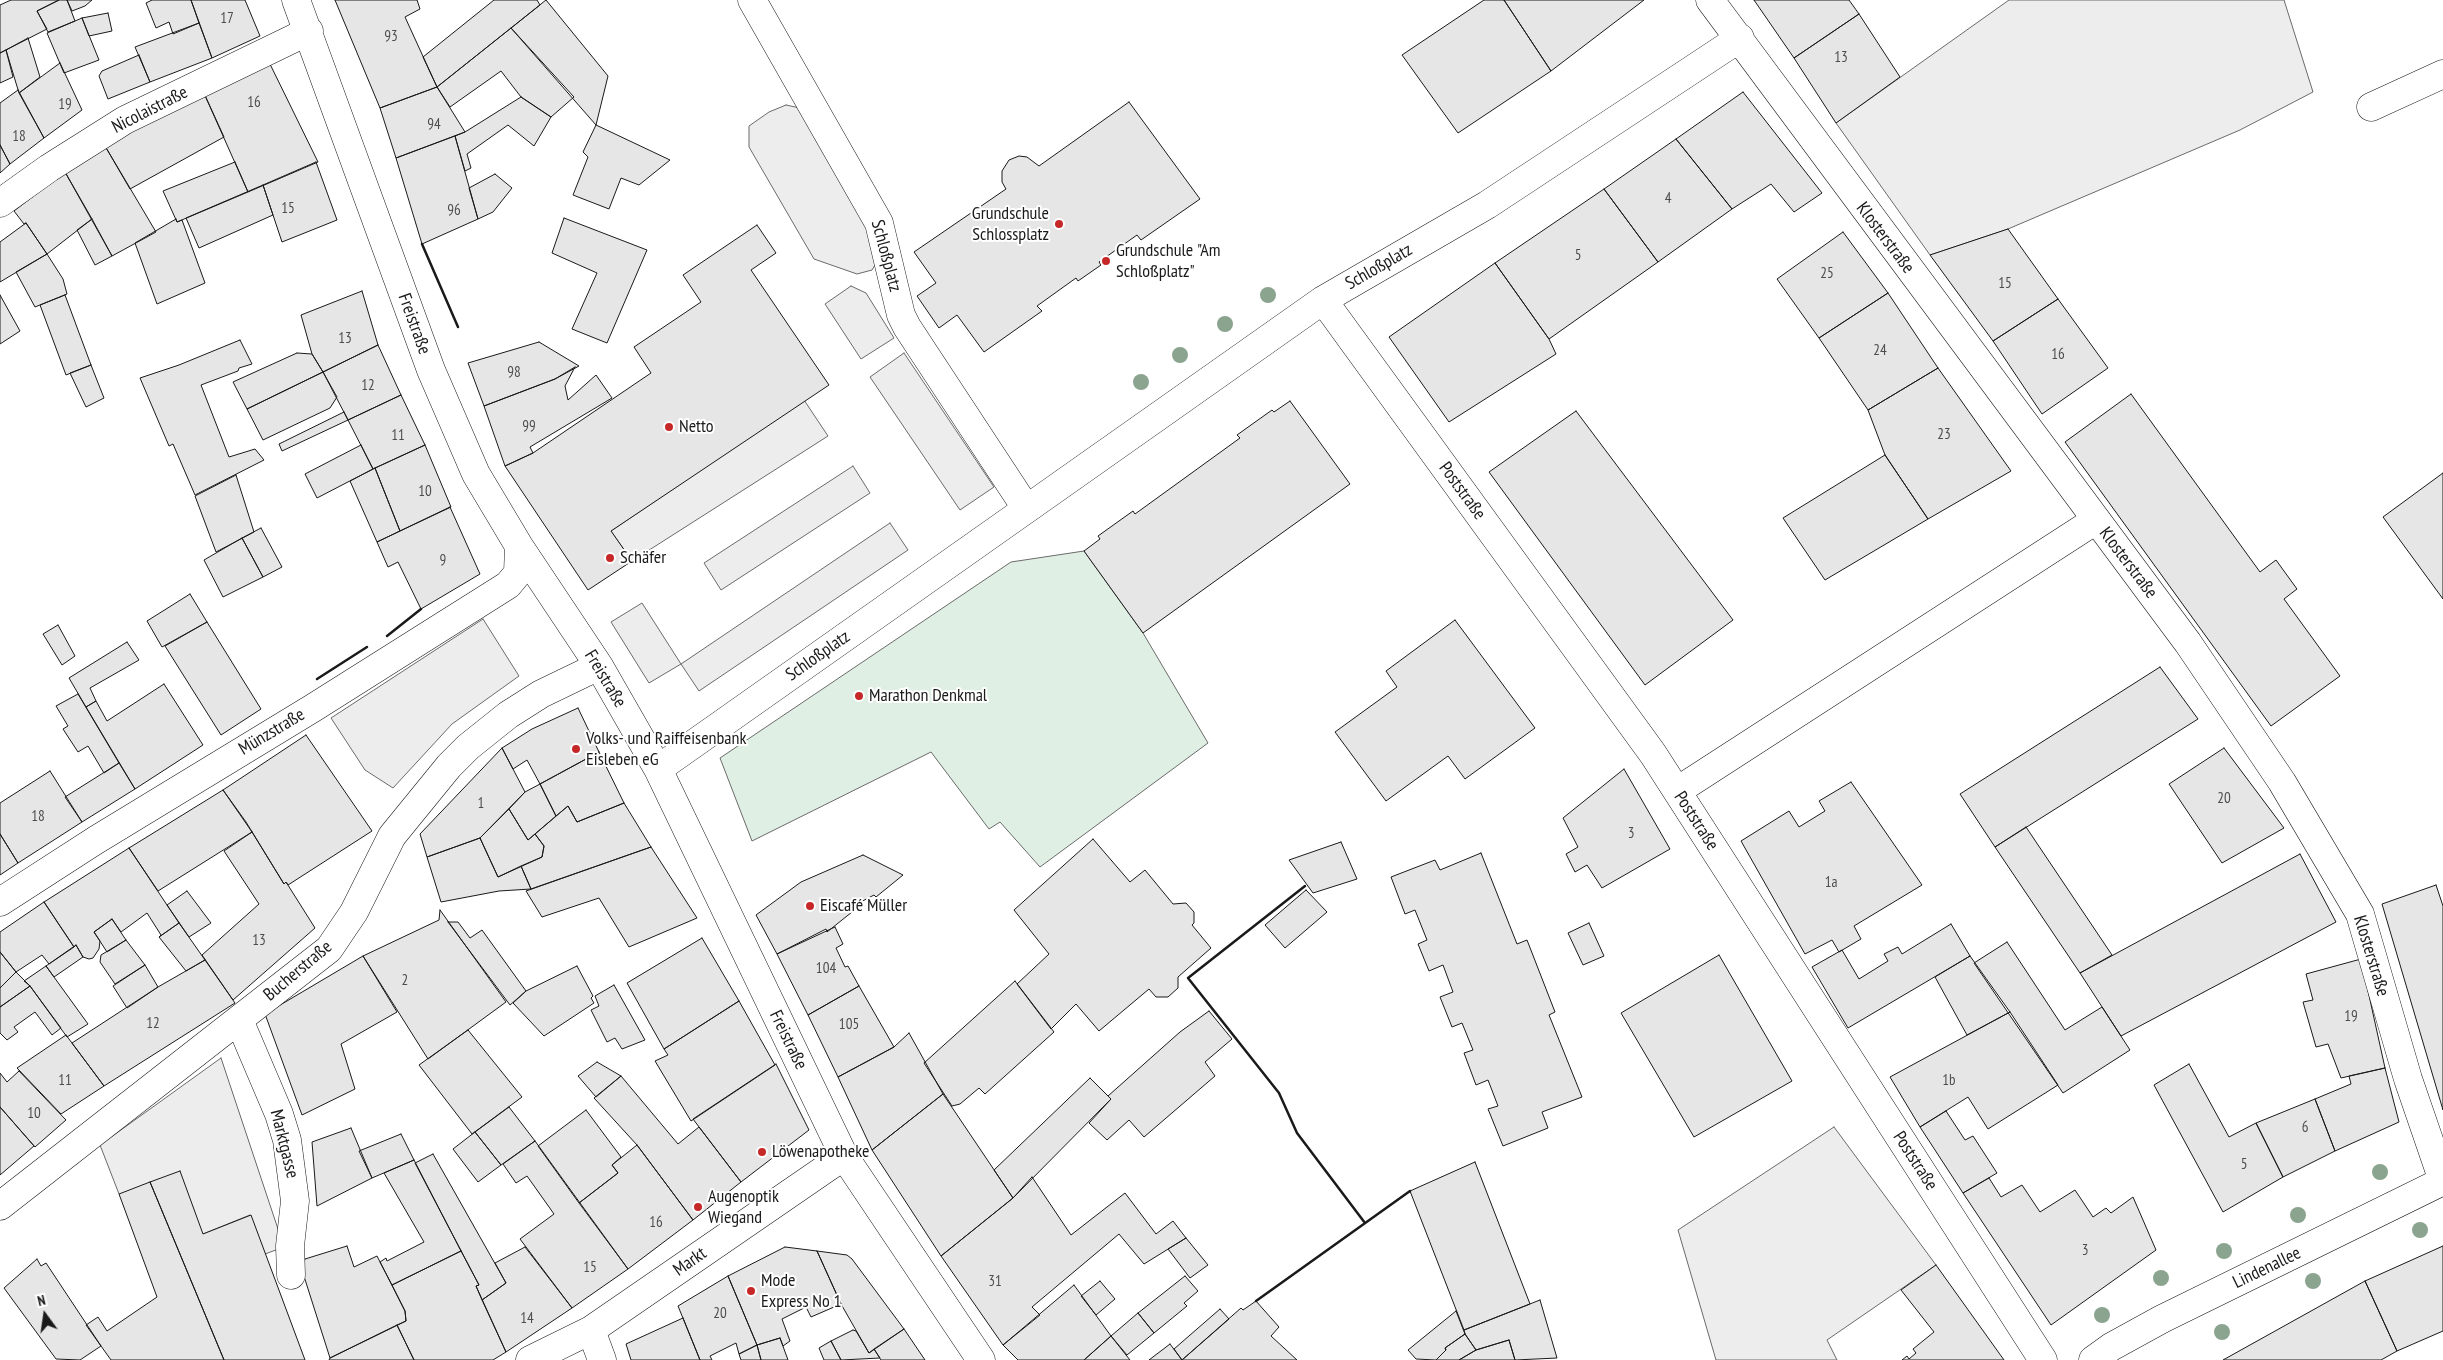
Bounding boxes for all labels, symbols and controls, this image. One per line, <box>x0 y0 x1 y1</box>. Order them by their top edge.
house number: 17 <box>220 10 234 28</box>
house number: 93 <box>384 28 398 46</box>
house number: 13 <box>1834 49 1848 67</box>
street label: Nicolaistraße <box>108 82 192 138</box>
house number: 16 <box>247 94 261 112</box>
house number: 19 <box>58 96 72 114</box>
house number: 94 <box>427 116 441 134</box>
house number: 18 <box>12 128 26 146</box>
house number: 4 <box>1665 190 1671 208</box>
street label: Klosterstraße <box>1851 198 1919 278</box>
house number: 15 <box>281 200 295 218</box>
house number: 96 <box>447 202 461 220</box>
place label: Grundschule Schlossplatz <box>972 203 1049 245</box>
street label: Schloßplatz <box>866 218 906 294</box>
marker: Grundschule Schlossplatz <box>1053 218 1065 230</box>
street label: Schloßplatz <box>1342 239 1416 295</box>
place label: Grundschule "Am Schloßplatz" <box>1116 240 1221 282</box>
house number: 5 <box>1575 247 1581 265</box>
marker: Grundschule "Am Schloßplatz" <box>1100 255 1112 267</box>
house number: 25 <box>1820 265 1834 283</box>
house number: 15 <box>1998 275 2012 293</box>
street label: Freistraße <box>393 291 435 357</box>
house number: 13 <box>338 330 352 348</box>
house number: 24 <box>1873 342 1887 360</box>
house number: 16 <box>2051 346 2065 364</box>
house number: 98 <box>507 364 521 382</box>
house number: 12 <box>361 377 375 395</box>
place label: Netto <box>679 416 714 438</box>
house number: 99 <box>522 418 536 436</box>
marker: Netto <box>663 421 675 433</box>
house number: 23 <box>1937 426 1951 444</box>
house number: 11 <box>391 427 405 445</box>
street label: Poststraße <box>1434 458 1490 524</box>
house number: 10 <box>418 483 432 501</box>
street label: Klosterstraße <box>2094 523 2162 603</box>
place label: Schäfer <box>620 547 666 569</box>
house number: 9 <box>440 552 446 570</box>
marker: Schäfer <box>604 552 616 564</box>
street label: Schloßplatz <box>782 626 854 686</box>
street label: Freistraße <box>579 646 631 712</box>
place label: Marathon Denkmal <box>869 685 987 707</box>
marker: Marathon Denkmal <box>853 690 865 702</box>
street label: Münzstraße <box>235 704 309 760</box>
place label: Volks- und Raiffeisenbank Eisleben eG <box>586 728 746 771</box>
marker: Volks- und Raiffeisenbank Eisleben eG <box>570 743 582 755</box>
street label: Poststraße <box>1669 788 1723 854</box>
house number: 20 <box>2217 790 2231 808</box>
house number: 1 <box>478 795 484 813</box>
house number: 18 <box>31 808 45 826</box>
house number: 3 <box>1628 825 1634 843</box>
house number: 1a <box>1825 874 1837 892</box>
place label: Eiscafé Müller <box>820 895 907 917</box>
marker: Eiscafé Müller <box>804 900 816 912</box>
street label: Klosterstraße <box>2348 913 2394 999</box>
house number: 13 <box>252 932 266 950</box>
street label: Bucherstraße <box>260 936 336 1006</box>
house number: 104 <box>816 960 836 978</box>
house number: 2 <box>402 972 408 990</box>
street label: Freistraße <box>764 1007 812 1073</box>
house number: 19 <box>2344 1008 2358 1026</box>
house number: 12 <box>146 1015 160 1033</box>
house number: 105 <box>839 1016 859 1034</box>
house number: 11 <box>58 1072 72 1090</box>
house number: 1b <box>1942 1072 1956 1090</box>
house number: 10 <box>27 1105 41 1123</box>
street label: Marktgasse <box>265 1107 303 1181</box>
house number: 6 <box>2302 1119 2308 1137</box>
street label: Poststraße <box>1888 1128 1942 1194</box>
place label: Löwenapotheke <box>772 1141 869 1163</box>
marker: Löwenapotheke <box>756 1146 768 1158</box>
house number: 5 <box>2241 1156 2247 1174</box>
place label: Augenoptik Wiegand <box>708 1186 779 1228</box>
marker: Augenoptik Wiegand <box>692 1201 704 1213</box>
house number: 16 <box>649 1214 663 1232</box>
house number: 3 <box>2082 1242 2088 1260</box>
street label: Lindenallee <box>2230 1242 2304 1294</box>
street label: Markt <box>669 1243 711 1281</box>
house number: 15 <box>583 1259 597 1277</box>
place label: Mode Express No 1 <box>761 1270 842 1312</box>
house number: 31 <box>988 1273 1002 1291</box>
marker: Mode Express No 1 <box>745 1285 757 1297</box>
north arrow <box>20 1290 70 1340</box>
text: N <box>36 1291 47 1310</box>
house number: 20 <box>713 1305 727 1323</box>
house number: 14 <box>520 1310 534 1328</box>

